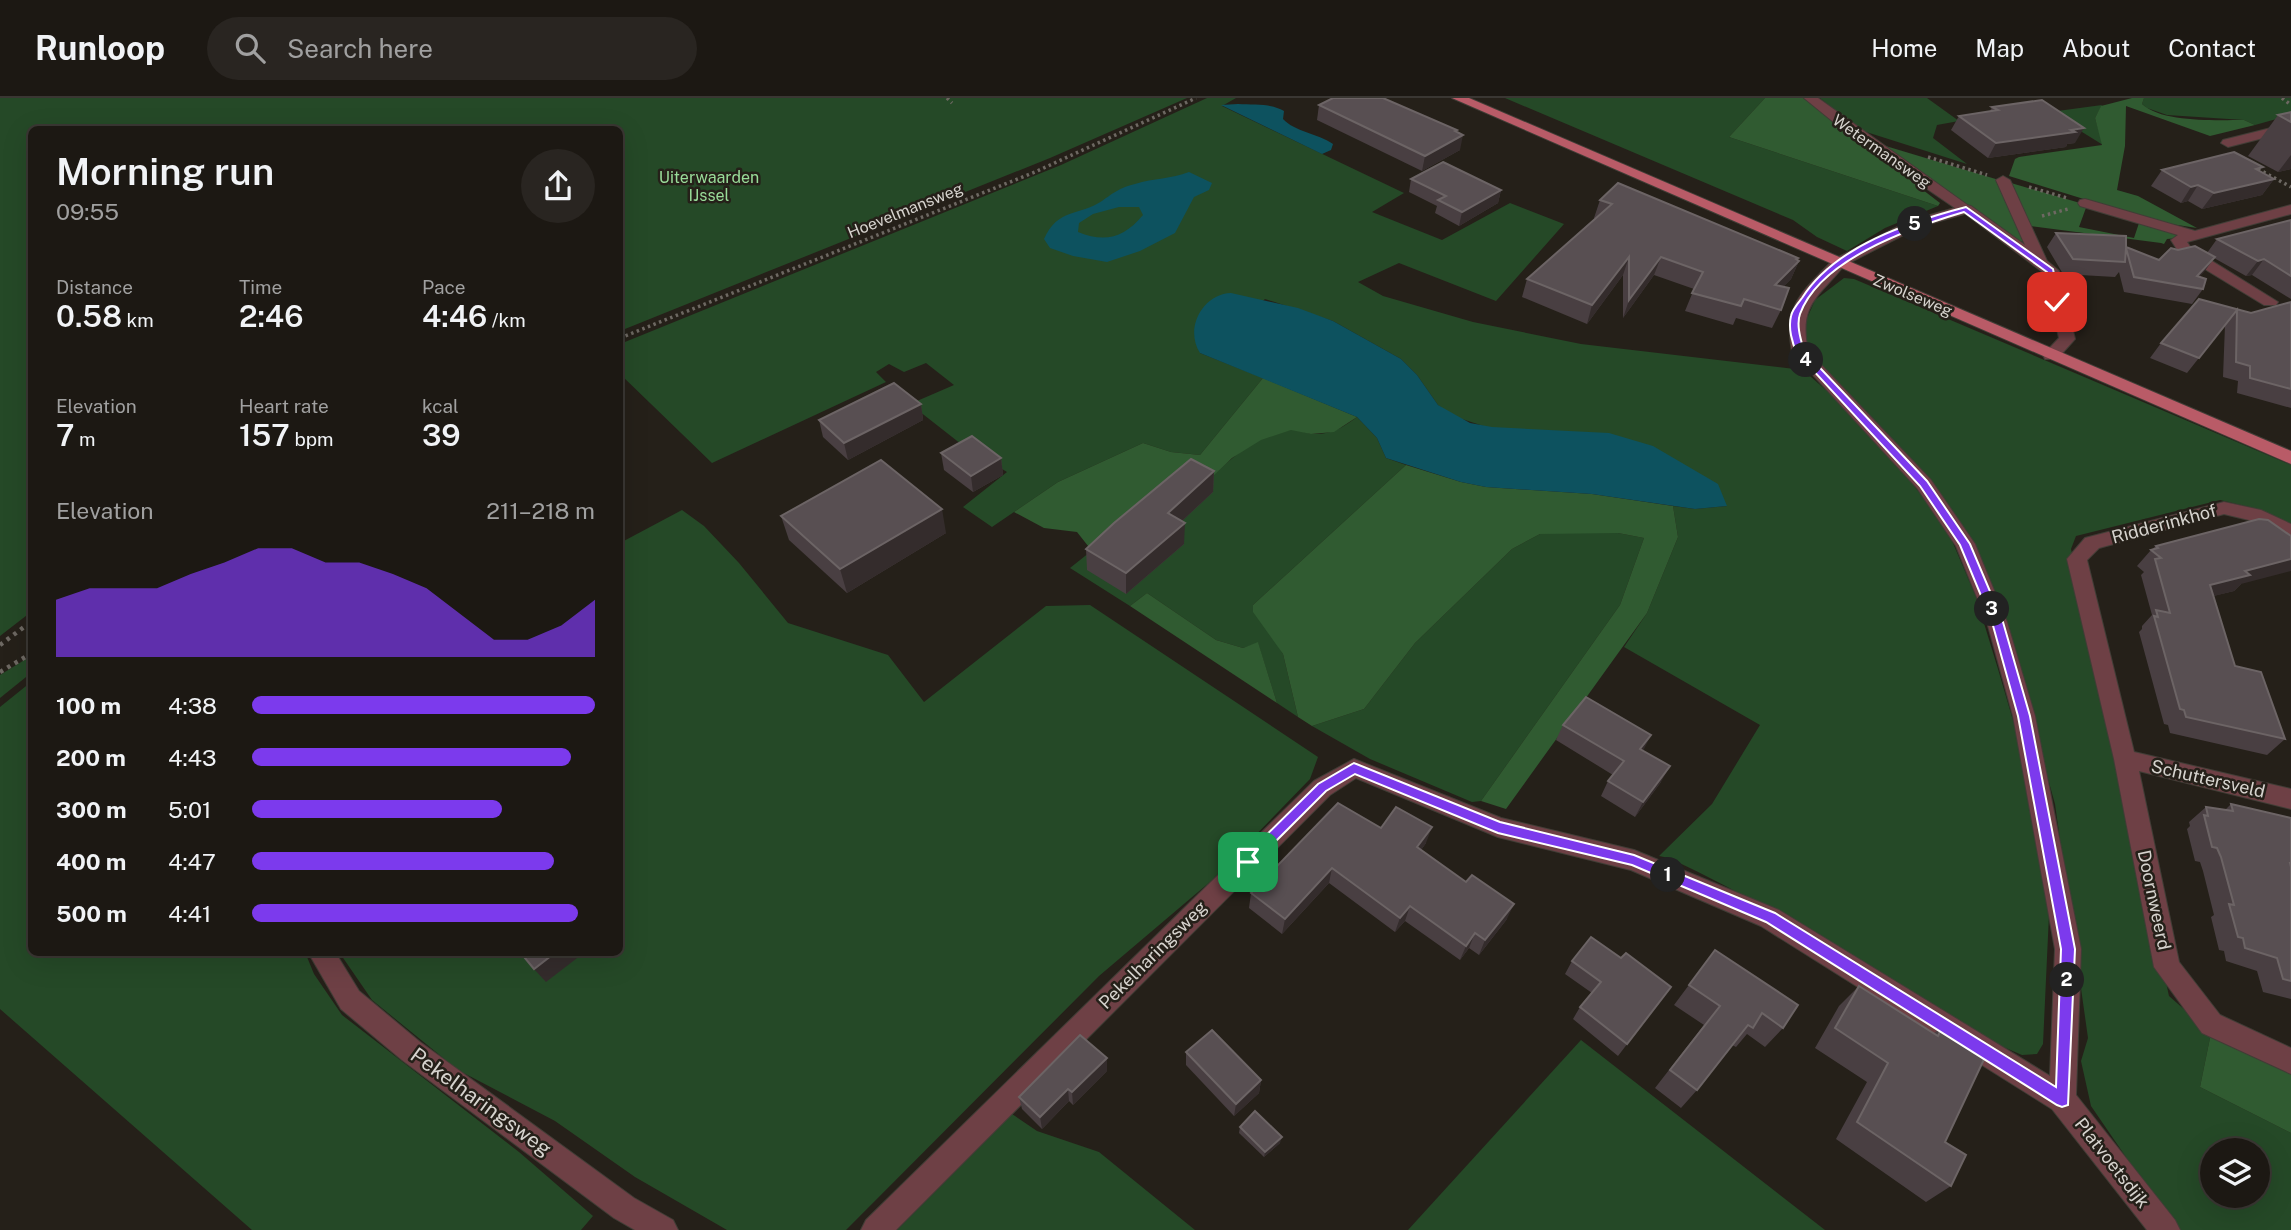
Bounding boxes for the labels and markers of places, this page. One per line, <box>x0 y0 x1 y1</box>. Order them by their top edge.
pin: 5 <box>1898 206 1932 242</box>
pin <box>2027 272 2087 332</box>
pin: 4 <box>1788 342 1824 378</box>
pin: 3 <box>1974 592 2010 626</box>
pin <box>1218 832 1278 892</box>
pin: 1 <box>1650 858 1686 892</box>
pin: 2 <box>2050 962 2084 998</box>

